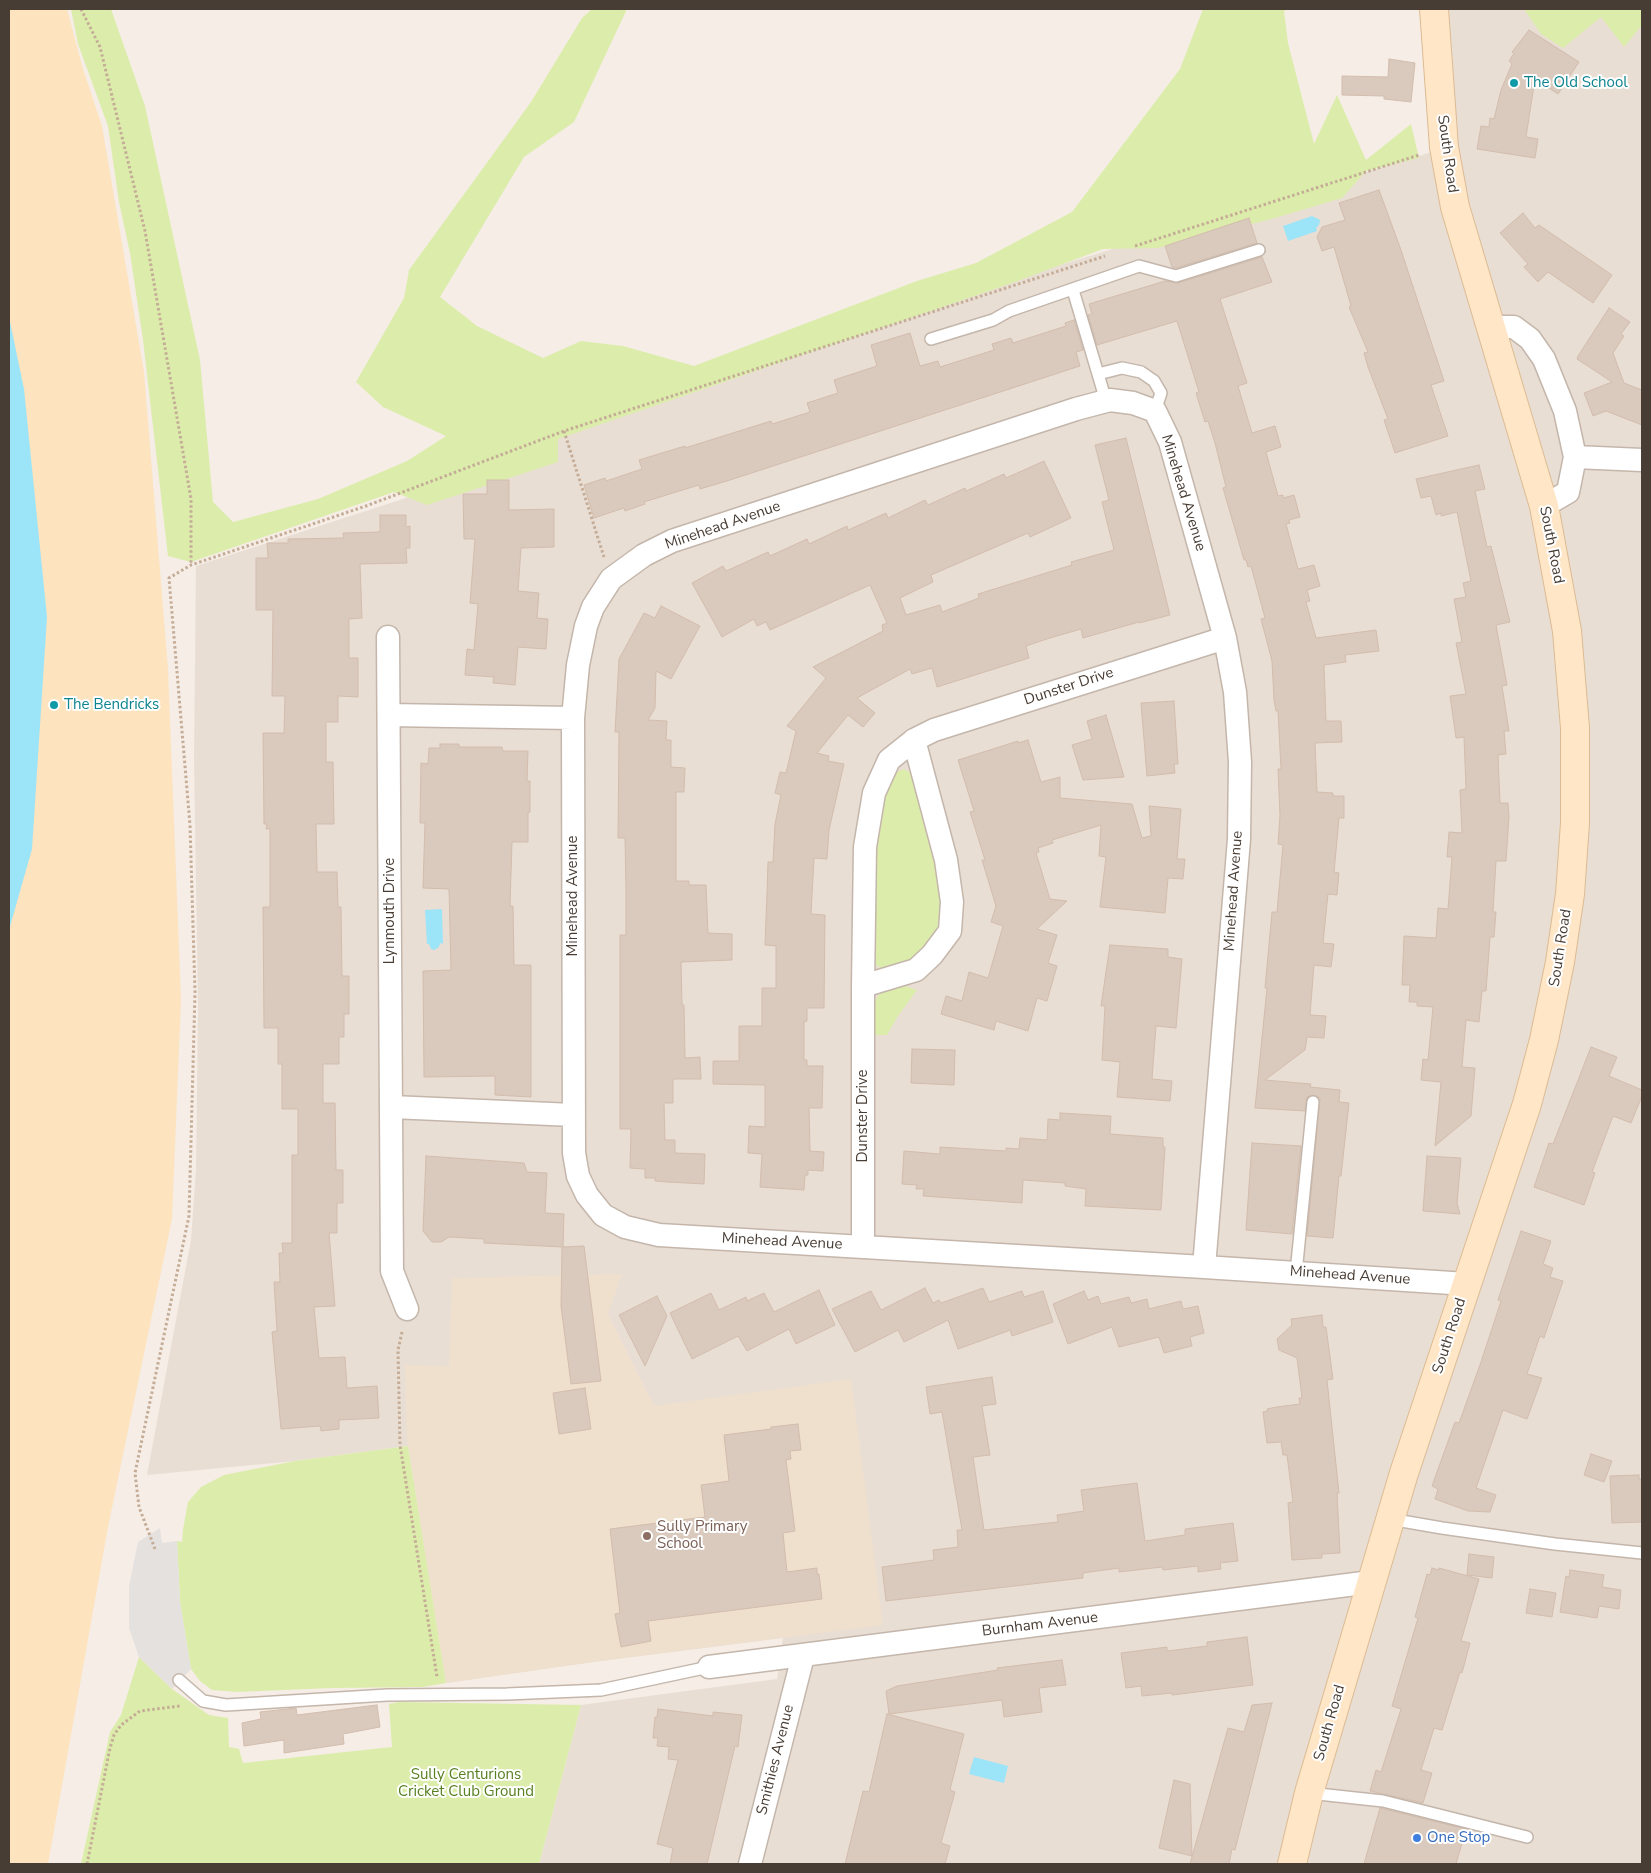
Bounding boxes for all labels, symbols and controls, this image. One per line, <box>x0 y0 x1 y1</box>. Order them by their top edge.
place label: The Old School <box>1524 74 1628 92</box>
marker: The Old School <box>1508 77 1520 89</box>
street label: South Road <box>1433 114 1461 194</box>
street label: Minehead Avenue <box>1157 433 1209 553</box>
street label: Minehead Avenue <box>663 498 783 554</box>
street label: South Road <box>1535 505 1567 585</box>
street label: Dunster Drive <box>1022 664 1116 710</box>
place label: The Bendricks <box>64 696 159 714</box>
marker: The Bendricks <box>48 699 60 711</box>
street label: Minehead Avenue <box>1221 830 1247 952</box>
street label: Minehead Avenue <box>564 836 582 956</box>
street label: Lynmouth Drive <box>381 858 399 964</box>
street label: South Road <box>1546 908 1576 988</box>
street label: Dunster Drive <box>854 1069 872 1163</box>
street label: Minehead Avenue <box>721 1230 843 1254</box>
street label: Minehead Avenue <box>1289 1263 1411 1289</box>
street label: South Road <box>1429 1296 1471 1376</box>
place label: Sully Primary School <box>657 1518 747 1553</box>
marker: Sully Primary School <box>641 1530 653 1542</box>
street label: Burnham Avenue <box>981 1609 1099 1641</box>
street label: South Road <box>1311 1683 1349 1763</box>
street label: Smithies Avenue <box>754 1703 798 1817</box>
park label: Sully Centurions Cricket Club Ground <box>398 1766 534 1801</box>
place label: One Stop <box>1427 1829 1490 1847</box>
marker: One Stop <box>1411 1832 1423 1844</box>

